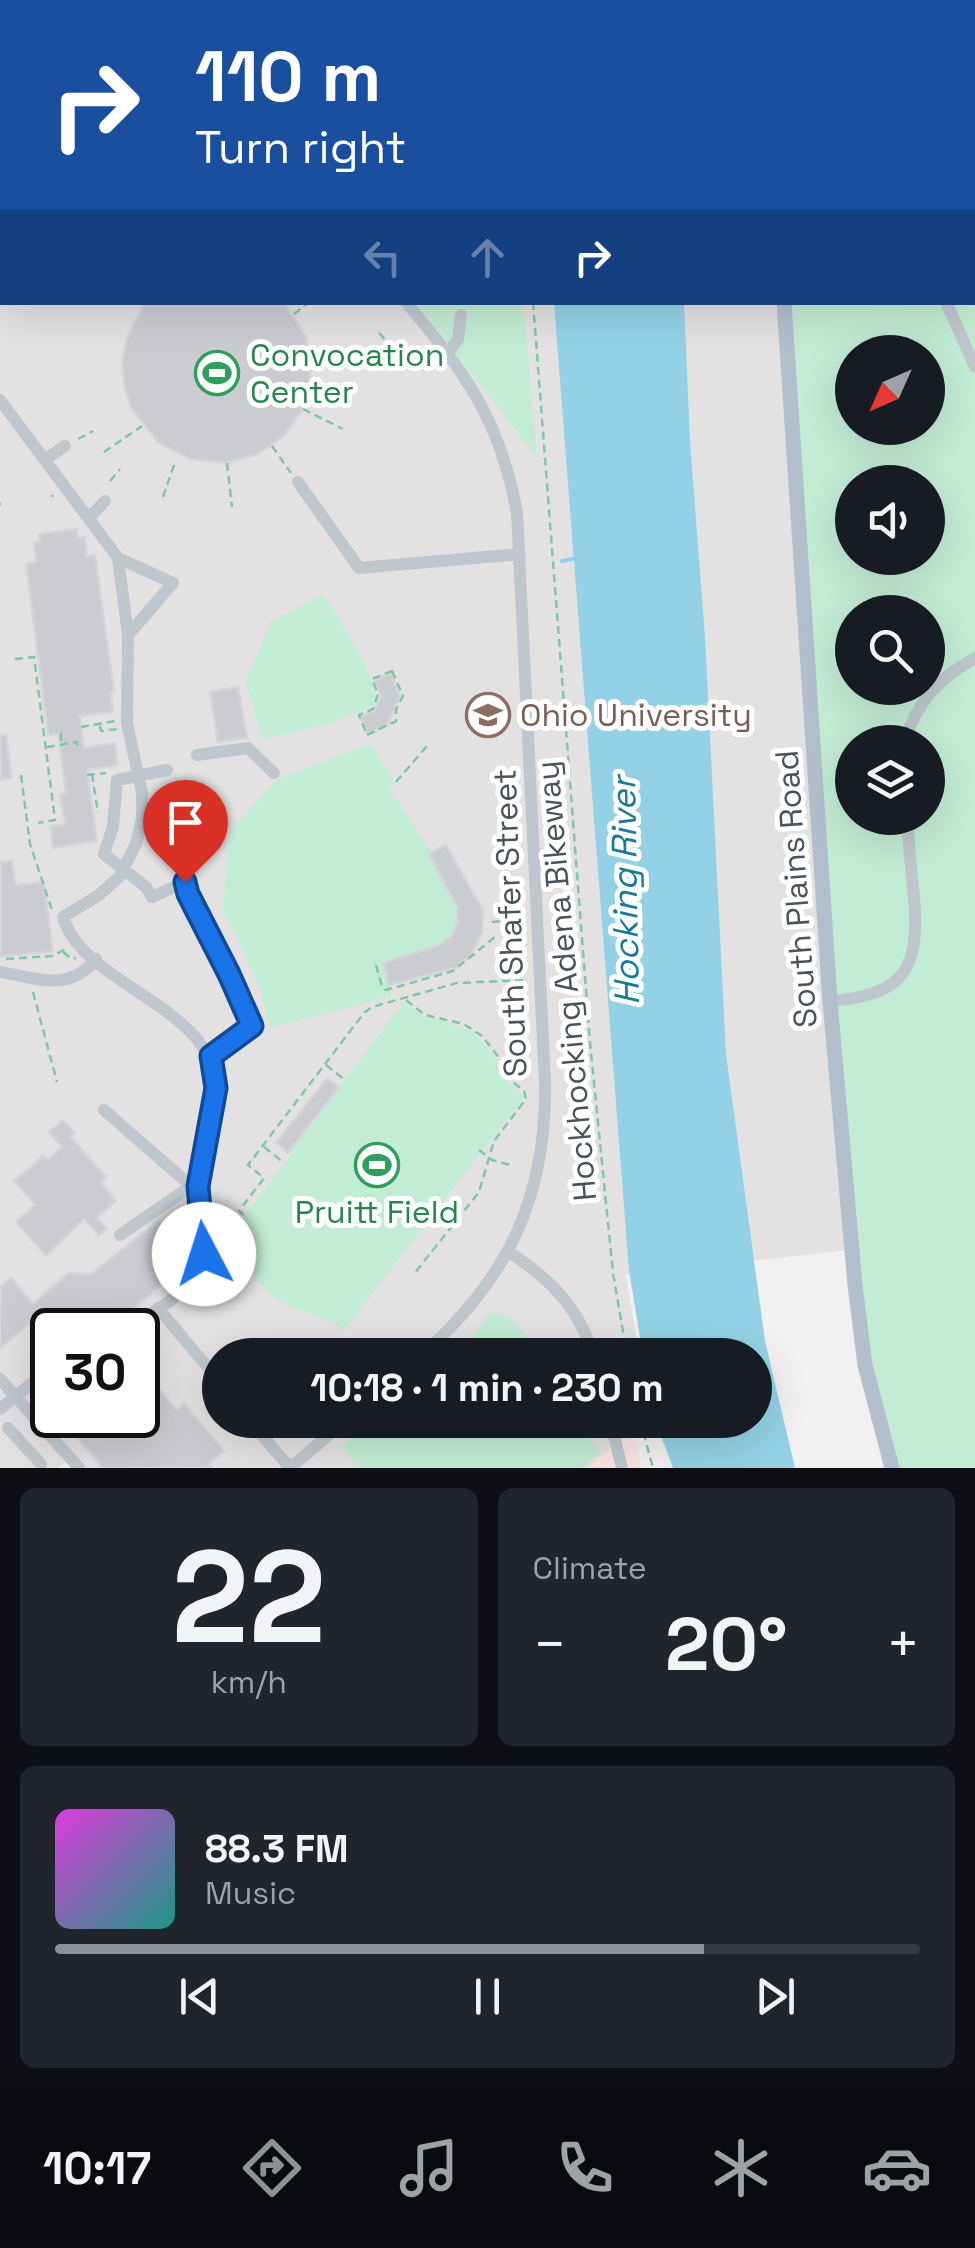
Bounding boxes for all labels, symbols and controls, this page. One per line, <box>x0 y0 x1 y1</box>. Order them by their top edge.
text: 110 m <box>195 32 381 121</box>
icon: right <box>30 40 160 170</box>
text: Turn right <box>195 119 406 176</box>
icon: left <box>355 230 410 285</box>
icon: ahead <box>460 230 515 285</box>
icon: right <box>565 230 620 285</box>
place label: Convocation Center <box>250 335 444 412</box>
north arrow <box>835 335 945 445</box>
map controls <box>835 335 945 835</box>
sports icon: Convocation Center <box>194 350 240 396</box>
button: sound <box>835 465 945 575</box>
button: search <box>835 595 945 705</box>
school or university icon: Ohio University <box>465 692 511 738</box>
place label: Ohio University <box>520 695 752 735</box>
button: layers <box>835 725 945 835</box>
street label: South Plains Road <box>766 749 826 1029</box>
street label: Hockhocking Adena Bikeway <box>527 759 605 1203</box>
street label: South Shafer Street <box>485 768 535 1078</box>
water label: Hocking River <box>601 773 649 1006</box>
pin <box>143 780 228 883</box>
icon: arrive <box>158 795 213 850</box>
sports icon: Pruitt Field <box>354 1142 400 1188</box>
place label: Pruitt Field <box>295 1192 459 1232</box>
position arrow <box>152 1202 256 1306</box>
speed limit sign: 30 <box>30 1308 160 1438</box>
text: 10:18 · 1 min · 230 m <box>310 1364 664 1412</box>
text: 22 <box>172 1514 326 1680</box>
text: Climate <box>533 1548 647 1588</box>
text: 20° <box>665 1596 788 1692</box>
text: − <box>533 1609 567 1679</box>
text: + <box>886 1609 920 1679</box>
text: km/h <box>211 1662 287 1702</box>
text: 88.3 FM <box>205 1825 349 1873</box>
text: Music <box>205 1873 296 1913</box>
icon: previous <box>172 1969 227 2024</box>
icon: pause <box>460 1969 515 2024</box>
icon: next <box>748 1969 803 2024</box>
icon: directions <box>237 2133 307 2203</box>
icon: music <box>394 2133 464 2203</box>
icon: phone <box>550 2133 620 2203</box>
icon: climate <box>706 2133 776 2203</box>
icon: car <box>862 2133 932 2203</box>
text: 10:17 <box>43 2140 151 2197</box>

